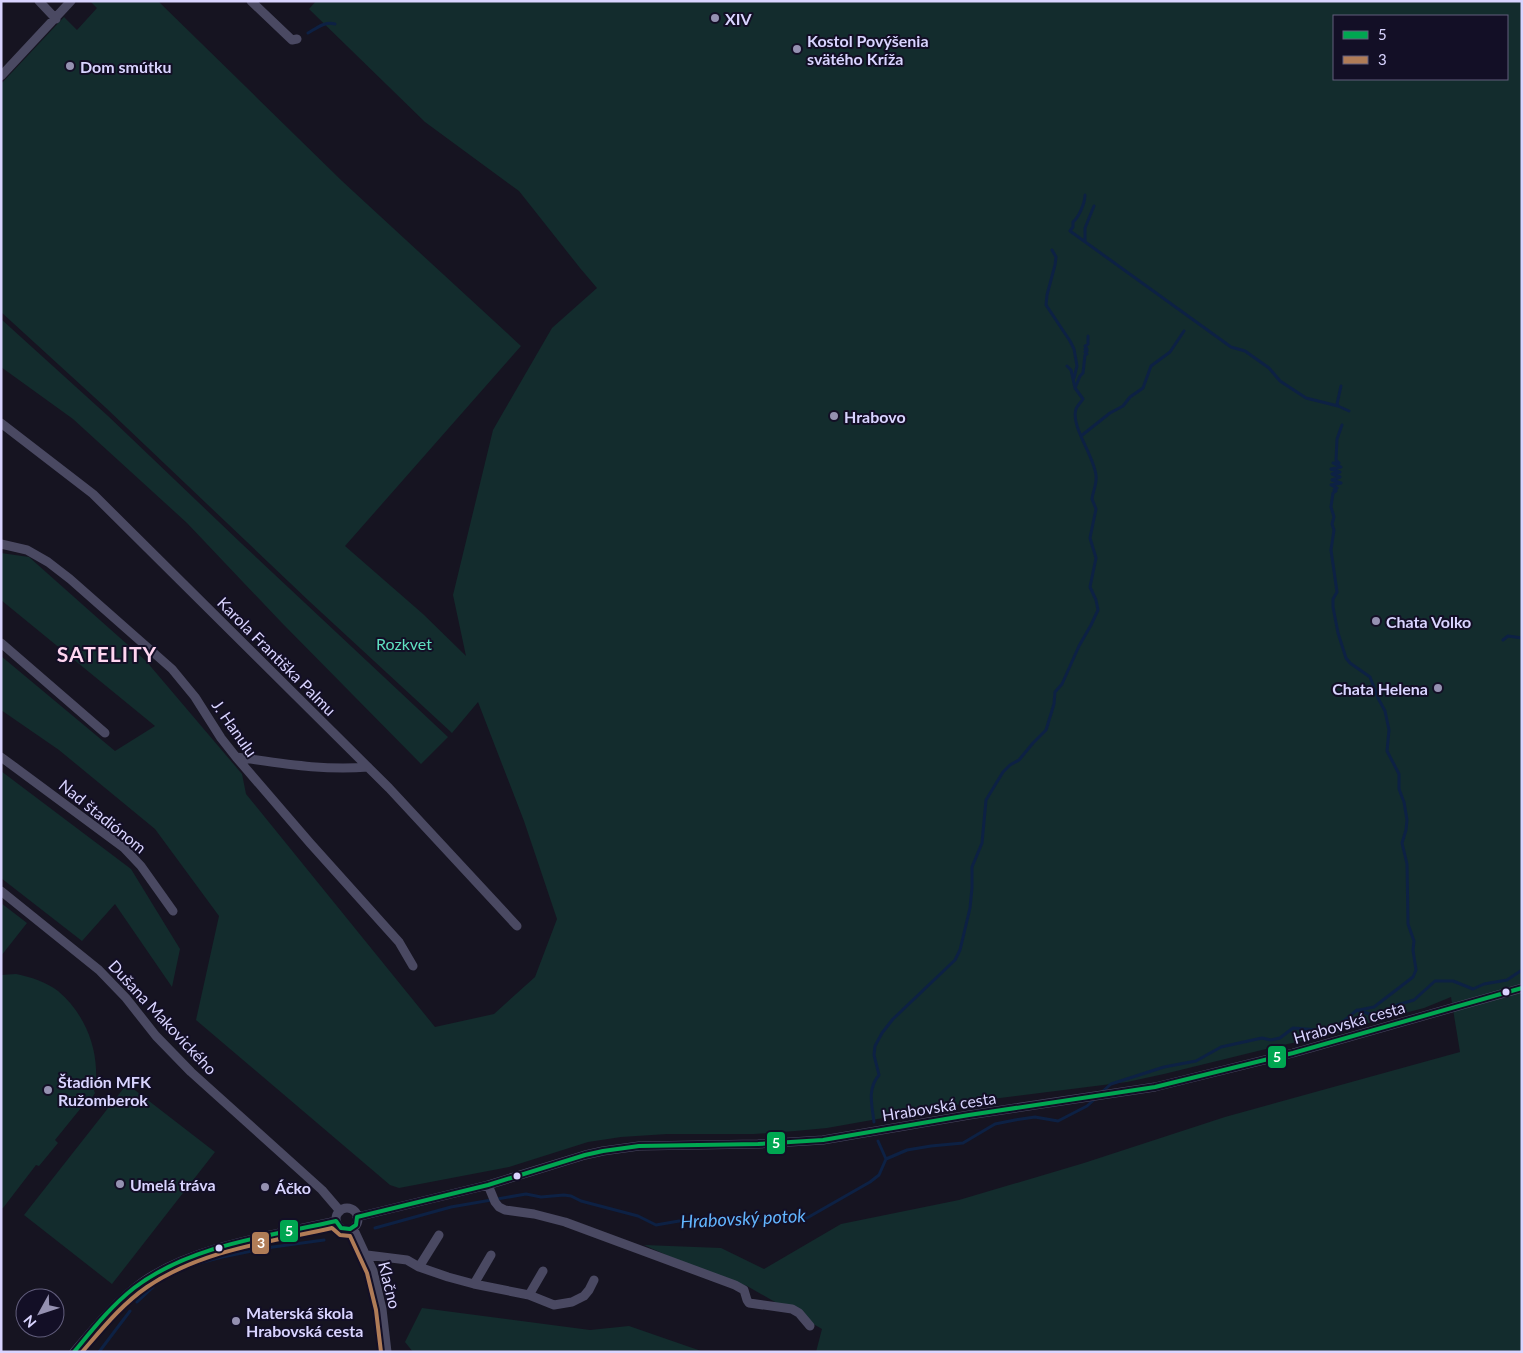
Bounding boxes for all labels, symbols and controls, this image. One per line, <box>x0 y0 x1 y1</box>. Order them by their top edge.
place label: XIV <box>725 9 752 28</box>
marker: XIV <box>709 12 721 24</box>
legend <box>1333 15 1508 80</box>
text: 5 <box>1378 25 1387 43</box>
place label: Kostol Povýšenia svätého Kríža <box>807 31 929 68</box>
marker: Kostol Povýšenia svätého Kríža <box>791 43 803 55</box>
text: 3 <box>1378 50 1387 68</box>
place label: Dom smútku <box>80 57 172 76</box>
marker: Dom smútku <box>64 60 76 72</box>
place label: Hrabovo <box>844 407 906 426</box>
marker: Hrabovo <box>828 410 840 422</box>
street label: Karola Františka Palmu <box>214 593 340 719</box>
place label: Chata Volko <box>1386 612 1471 631</box>
marker: Chata Volko <box>1370 615 1382 627</box>
park label: Rozkvet <box>376 634 432 653</box>
district label: SATELITY <box>57 641 157 666</box>
place label: Chata Helena <box>1332 679 1428 698</box>
marker: Chata Helena <box>1432 682 1444 694</box>
street label: J. Hanulu <box>209 696 261 760</box>
street label: Nad štadiónom <box>56 775 150 857</box>
street label: Dušana Makovického <box>105 956 221 1078</box>
unlabelled marker <box>1501 987 1511 997</box>
street label: Hrabovská cesta <box>1291 997 1407 1047</box>
line badge: 5 <box>1267 1045 1287 1069</box>
text: 5 <box>1273 1048 1281 1065</box>
place label: Štadión MFK Ružomberok <box>58 1072 152 1109</box>
marker: Štadión MFK Ružomberok <box>42 1084 54 1096</box>
street label: Hrabovská cesta <box>881 1088 997 1124</box>
line badge: 5 <box>766 1131 786 1155</box>
text: 5 <box>772 1134 780 1151</box>
unlabelled marker <box>512 1171 522 1181</box>
place label: Umelá tráva <box>130 1175 216 1194</box>
marker: Umelá tráva <box>114 1178 126 1190</box>
place label: Áčko <box>274 1178 311 1197</box>
marker: Áčko <box>259 1181 271 1193</box>
water label: Hrabovský potok <box>680 1204 807 1232</box>
line badge: 5 <box>279 1219 299 1243</box>
text: 5 <box>285 1222 293 1239</box>
line badge: 3 <box>251 1231 270 1255</box>
text: 3 <box>257 1234 265 1251</box>
unlabelled marker <box>214 1243 224 1253</box>
street label: Klačno <box>375 1259 405 1311</box>
north arrow <box>15 1288 65 1338</box>
place label: Materská škola Hrabovská cesta <box>246 1303 363 1340</box>
text: N <box>20 1312 40 1331</box>
marker: Materská škola Hrabovská cesta <box>230 1315 242 1327</box>

